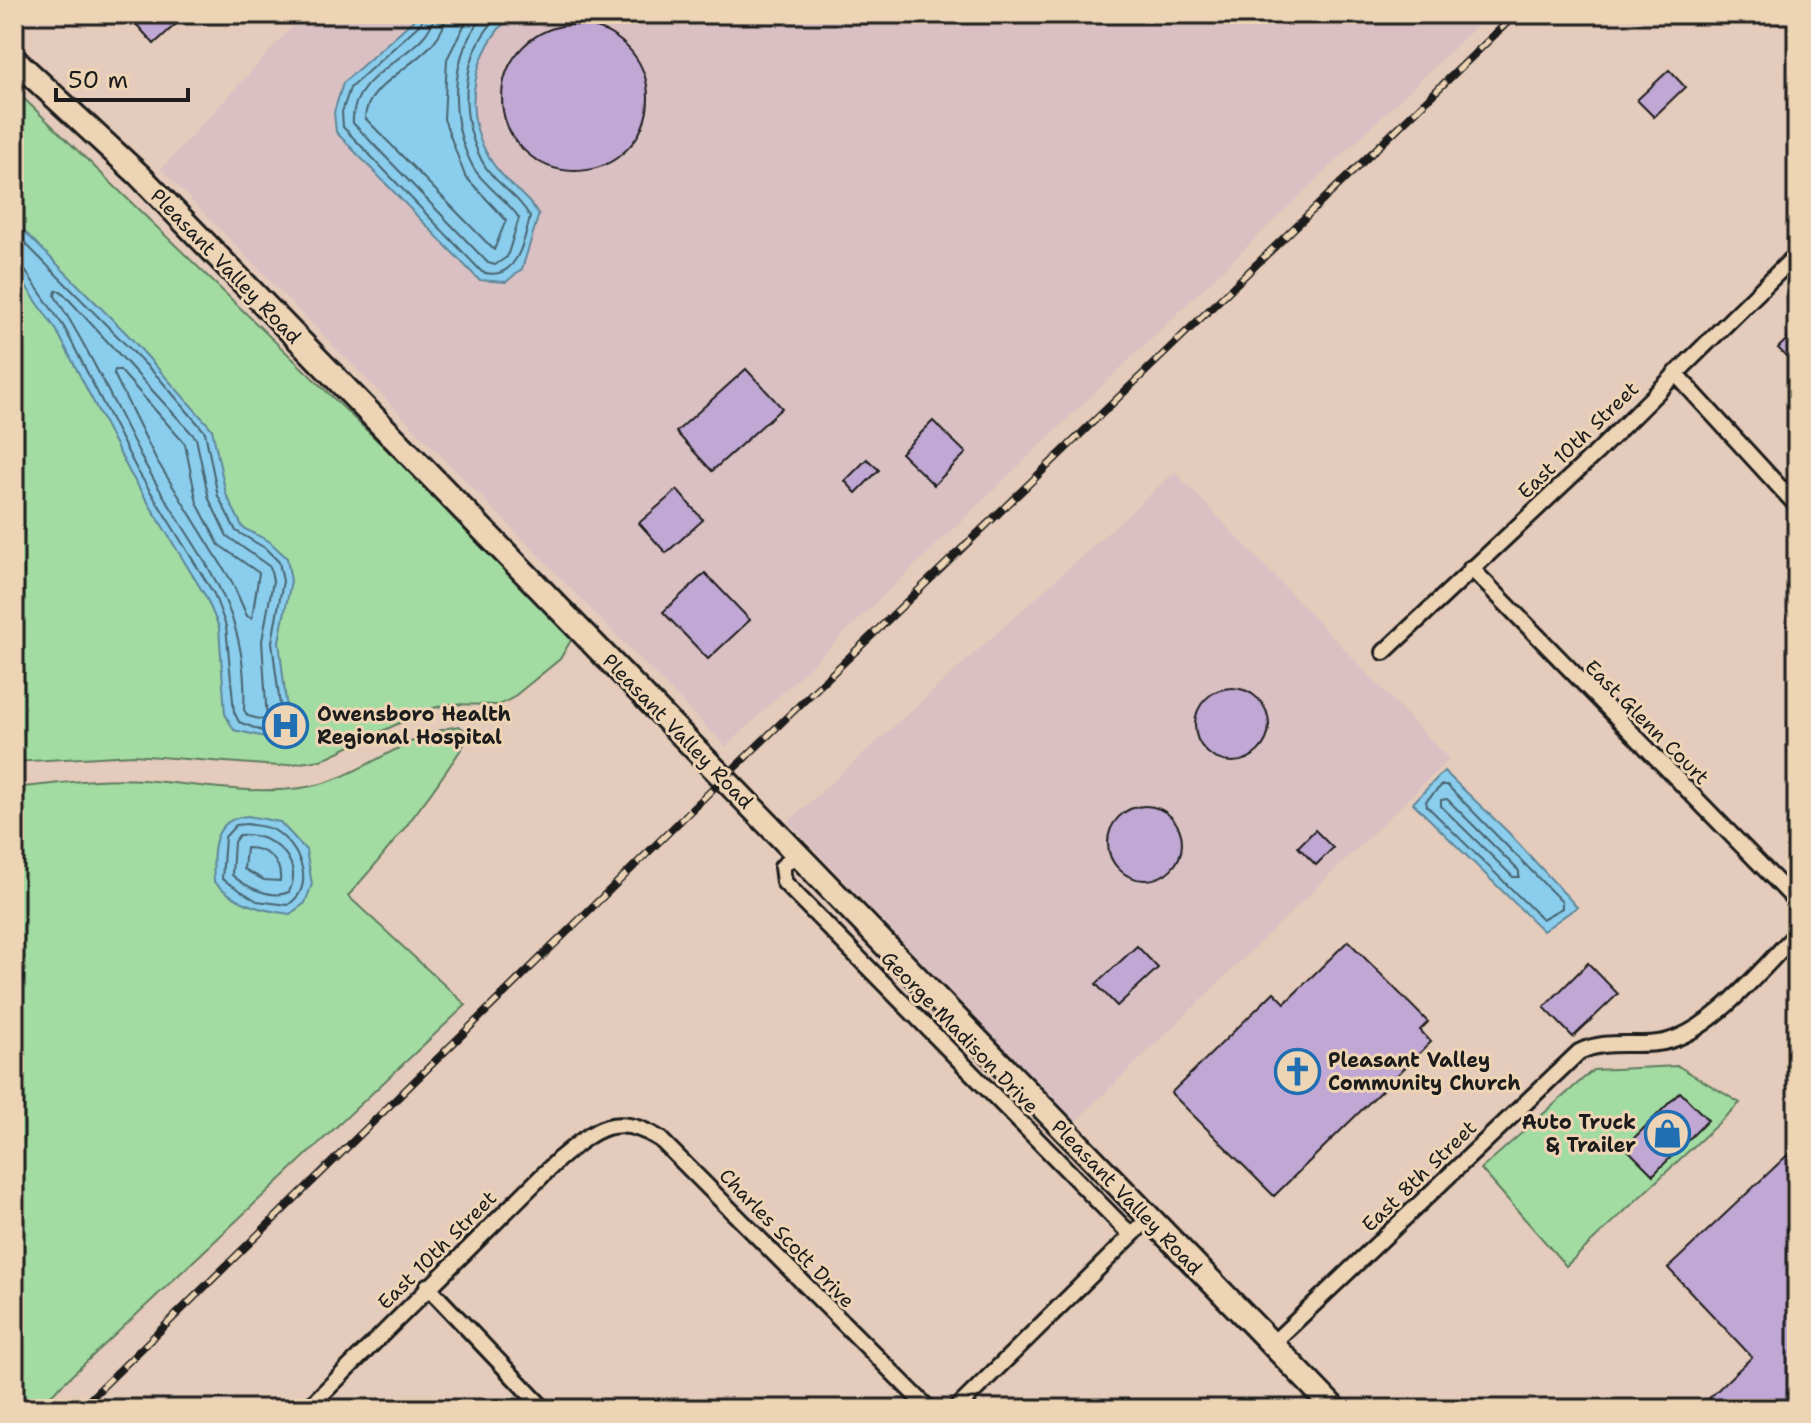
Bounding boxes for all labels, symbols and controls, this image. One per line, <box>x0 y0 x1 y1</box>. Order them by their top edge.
scale bar <box>56 52 188 102</box>
text: 50 m <box>68 64 128 96</box>
street label: Pleasant Valley Road <box>145 183 307 349</box>
street label: East 10th Street <box>1512 376 1644 504</box>
street label: Pleasant Valley Road <box>597 648 759 814</box>
street label: East Glenn Court <box>1579 654 1715 790</box>
place label: Owensboro Health Regional Hospital <box>317 701 511 750</box>
hospital icon: Owensboro Health Regional Hospital <box>262 702 310 750</box>
street label: George Madison Drive <box>876 945 1044 1119</box>
place label: Pleasant Valley Community Church <box>1328 1047 1521 1096</box>
church icon: Pleasant Valley Community Church <box>1273 1048 1321 1096</box>
place label: Auto Truck & Trailer <box>1521 1109 1636 1158</box>
shop icon: Auto Truck & Trailer <box>1643 1110 1691 1158</box>
street label: Pleasant Valley Road <box>1046 1114 1208 1280</box>
street label: East 8th Street <box>1356 1115 1482 1237</box>
street label: Charles Scott Drive <box>714 1163 860 1313</box>
street label: East 10th Street <box>372 1185 502 1315</box>

